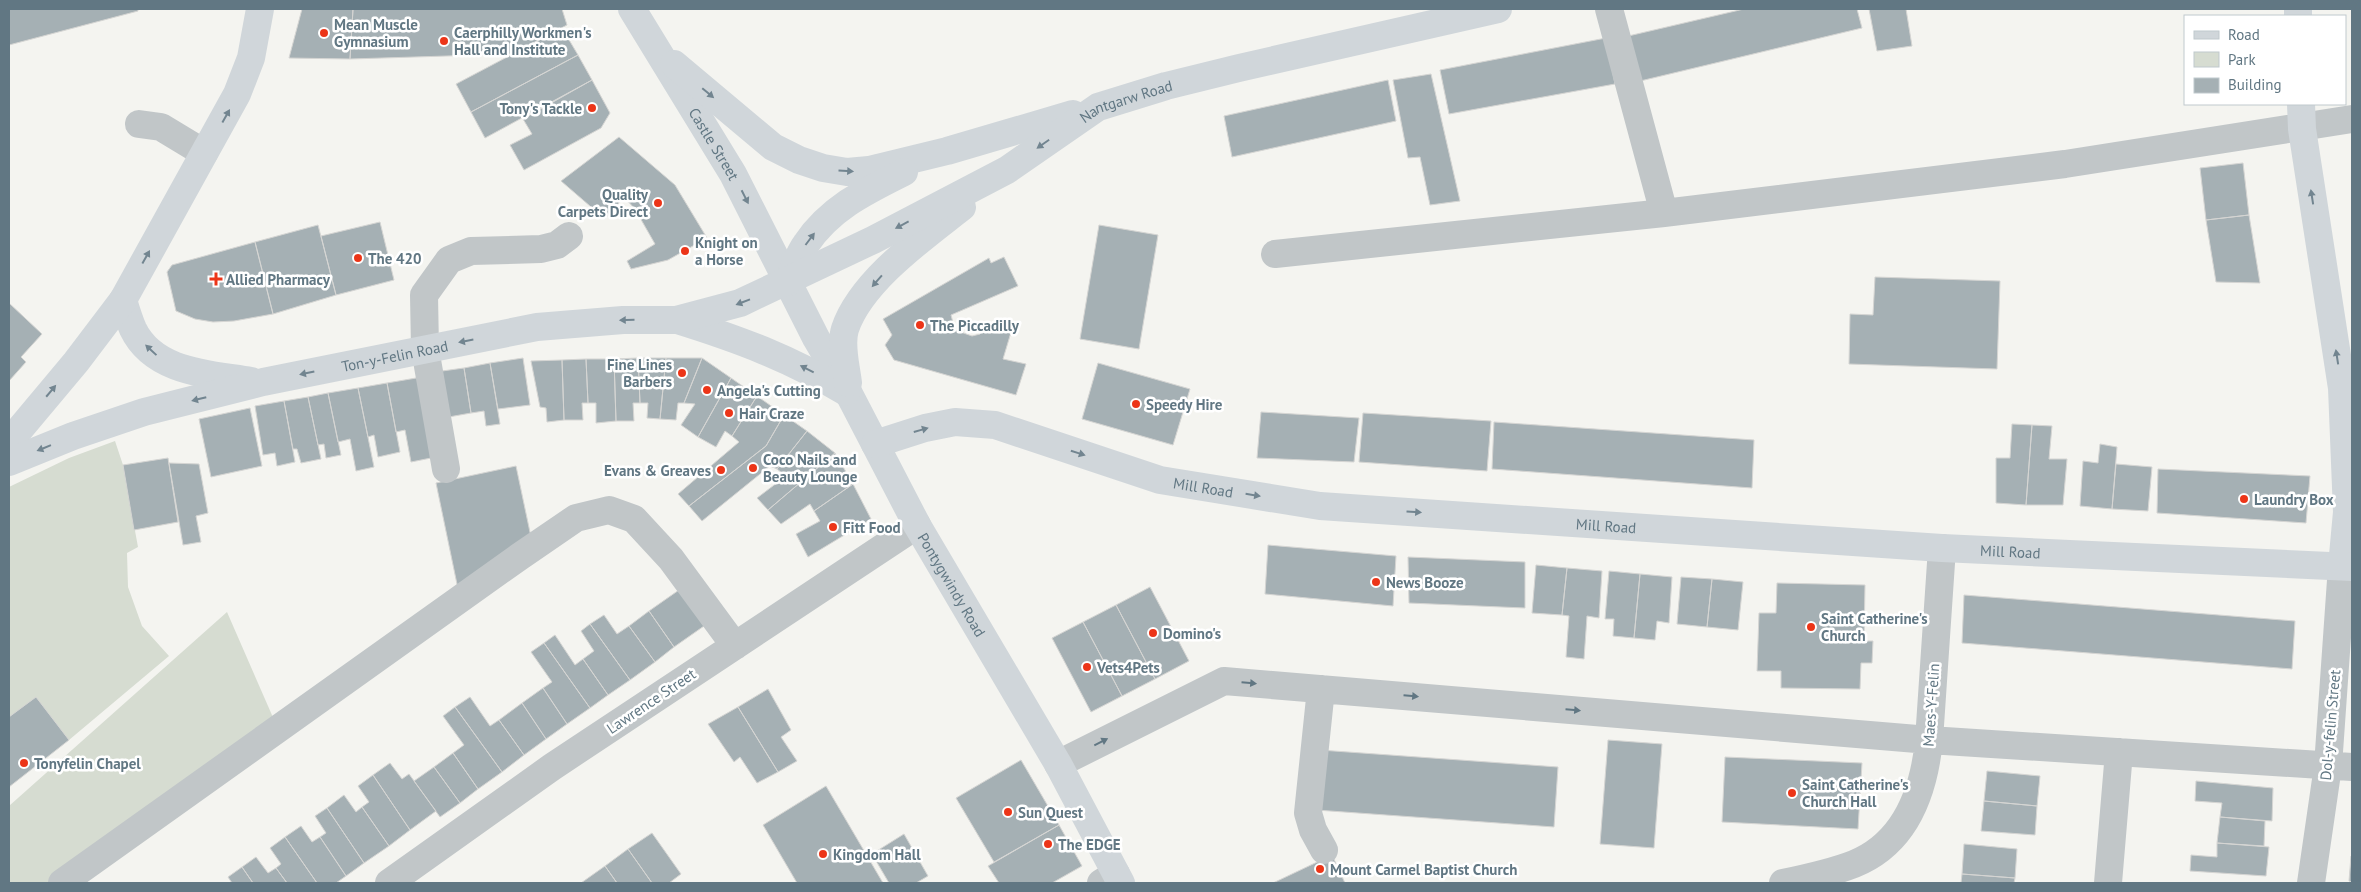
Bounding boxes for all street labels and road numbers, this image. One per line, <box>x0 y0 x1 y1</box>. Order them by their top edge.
street label: Nantgarw Road <box>1076 75 1174 127</box>
street label: Castle Street <box>685 104 744 183</box>
street label: Ton-y-Felin Road <box>340 336 450 376</box>
street label: Mill Road <box>1172 473 1235 501</box>
street label: Mill Road <box>1575 514 1637 537</box>
street label: Pontygwindy Road <box>914 529 990 640</box>
street label: Mill Road <box>1980 540 2041 562</box>
street label: Maes-Y-Felin <box>1919 663 1943 747</box>
street label: Lawrence Street <box>603 664 699 738</box>
street label: Dol-y-felin Street <box>2316 669 2344 781</box>

